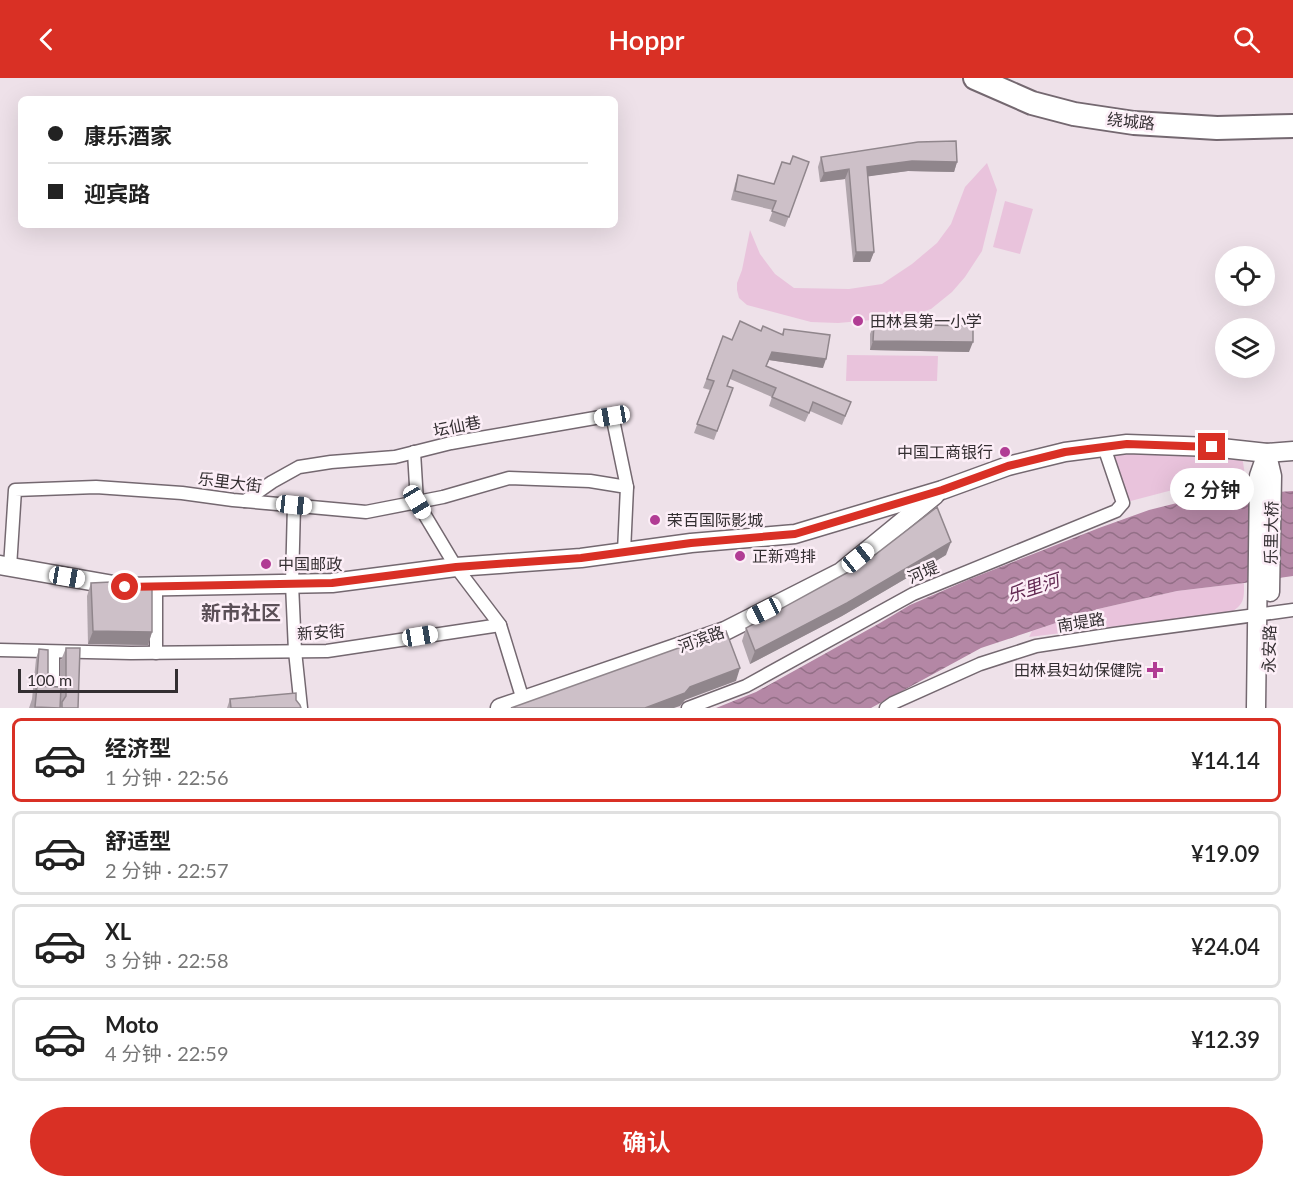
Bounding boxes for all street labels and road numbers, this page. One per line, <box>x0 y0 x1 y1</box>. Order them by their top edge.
street label: 绕城路 <box>1106 109 1156 132</box>
street label: 坛仙巷 <box>432 412 482 439</box>
street label: 乐里大街 <box>197 468 263 495</box>
street label: 乐里大桥 <box>1260 501 1281 565</box>
street label: 河堤 <box>904 557 941 587</box>
street label: 南堤路 <box>1056 608 1106 635</box>
street label: 新安街 <box>296 620 346 643</box>
street label: 河滨路 <box>675 621 727 656</box>
street label: 永安路 <box>1259 625 1278 673</box>

